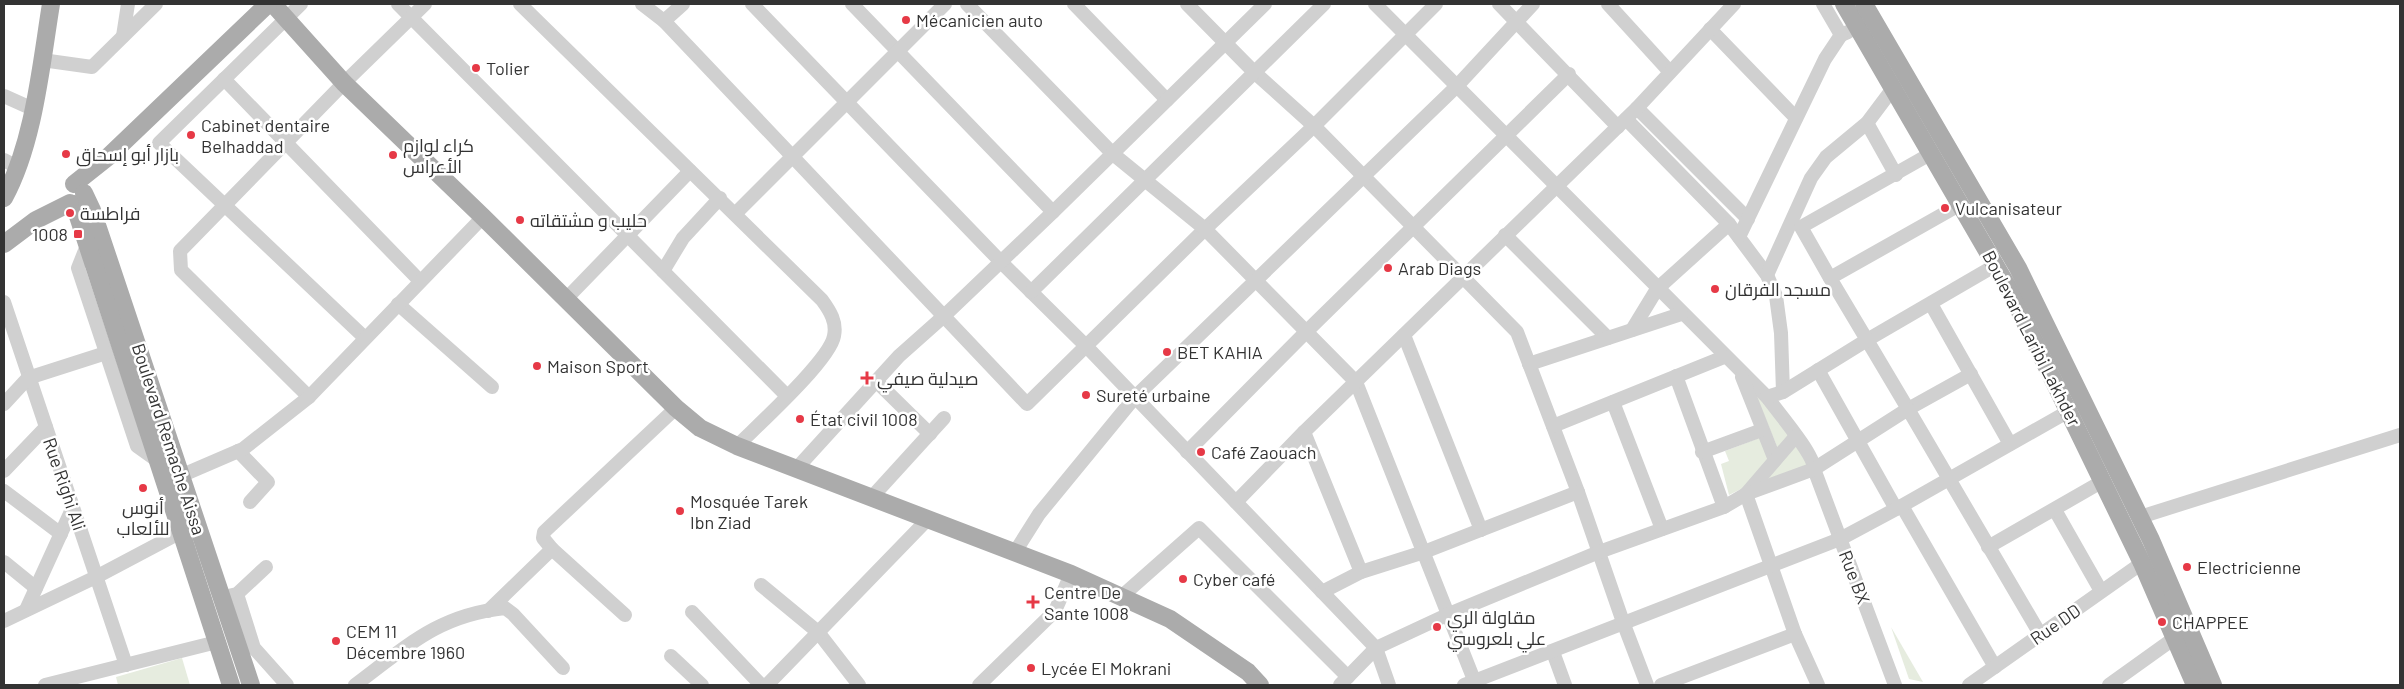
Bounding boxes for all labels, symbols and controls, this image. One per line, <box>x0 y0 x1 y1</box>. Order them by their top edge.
place label: Mécanicien auto <box>916 9 1043 31</box>
marker: Mécanicien auto <box>900 14 912 26</box>
place label: Tolier <box>486 57 530 79</box>
marker: Tolier <box>470 62 482 74</box>
place label: Cabinet dentaire Belhaddad <box>201 114 330 157</box>
marker: Cabinet dentaire Belhaddad <box>185 129 197 141</box>
place label: كراء لوازم الأعراس <box>403 134 474 178</box>
place label: بازار أبو إسحاق <box>76 143 179 167</box>
marker: بازار أبو إسحاق <box>60 148 72 160</box>
marker: كراء لوازم الأعراس <box>387 149 399 161</box>
place label: Vulcanisateur <box>1955 197 2062 219</box>
place label: فراطسة <box>80 202 140 225</box>
marker: Vulcanisateur <box>1939 202 1951 214</box>
marker: فراطسة <box>64 207 76 219</box>
place label: حليب و مشتقاته <box>530 209 647 232</box>
marker: حليب و مشتقاته <box>514 214 526 226</box>
place label: 1008 <box>32 223 68 245</box>
marker: 1008 <box>72 228 84 240</box>
street label: Boulevard Laribi Lakhder <box>1978 246 2086 430</box>
place label: Arab Diags <box>1398 257 1481 279</box>
marker: Arab Diags <box>1382 262 1394 274</box>
place label: مسجد الفرقان <box>1725 278 1831 301</box>
marker: مسجد الفرقان <box>1709 283 1721 295</box>
street label: Boulevard Remache Aissa <box>128 340 210 538</box>
place label: BET KAHIA <box>1177 341 1263 363</box>
marker: BET KAHIA <box>1161 346 1173 358</box>
place label: Maison Sport <box>547 355 649 377</box>
marker: Maison Sport <box>531 360 543 372</box>
place label: صيدلية صيفي <box>877 367 978 393</box>
marker: صيدلية صيفي <box>861 372 873 384</box>
place label: Sureté urbaine <box>1096 384 1211 406</box>
marker: Sureté urbaine <box>1080 389 1092 401</box>
place label: État civil 1008 <box>810 408 918 430</box>
marker: État civil 1008 <box>794 413 806 425</box>
street label: Rue Righi Ali <box>39 435 91 533</box>
place label: Café Zaouach <box>1211 441 1316 463</box>
marker: Café Zaouach <box>1195 446 1207 458</box>
marker: أنوس للألعاب <box>137 482 149 494</box>
place label: Mosquée Tarek Ibn Ziad <box>690 490 808 533</box>
place label: أنوس للألعاب <box>117 496 169 539</box>
marker: Mosquée Tarek Ibn Ziad <box>674 505 686 517</box>
street label: Rue BX <box>1835 547 1875 607</box>
place label: Electricienne <box>2197 556 2301 578</box>
marker: Electricienne <box>2181 561 2193 573</box>
place label: Cyber café <box>1193 568 1275 590</box>
marker: Cyber café <box>1177 573 1189 585</box>
place label: Centre De Sante 1008 <box>1044 581 1129 624</box>
marker: Centre De Sante 1008 <box>1026 595 1040 609</box>
street label: Rue DD <box>2026 599 2084 649</box>
place label: مقاولة الري علي بلعروسي <box>1447 606 1546 653</box>
place label: CHAPPEE <box>2172 611 2249 633</box>
marker: CHAPPEE <box>2156 616 2168 628</box>
place label: CEM 11 Décembre 1960 <box>346 620 465 663</box>
marker: مقاولة الري علي بلعروسي <box>1431 621 1443 633</box>
marker: CEM 11 Décembre 1960 <box>330 635 342 647</box>
place label: Lycée El Mokrani <box>1041 657 1171 679</box>
marker: Lycée El Mokrani <box>1025 662 1037 674</box>

